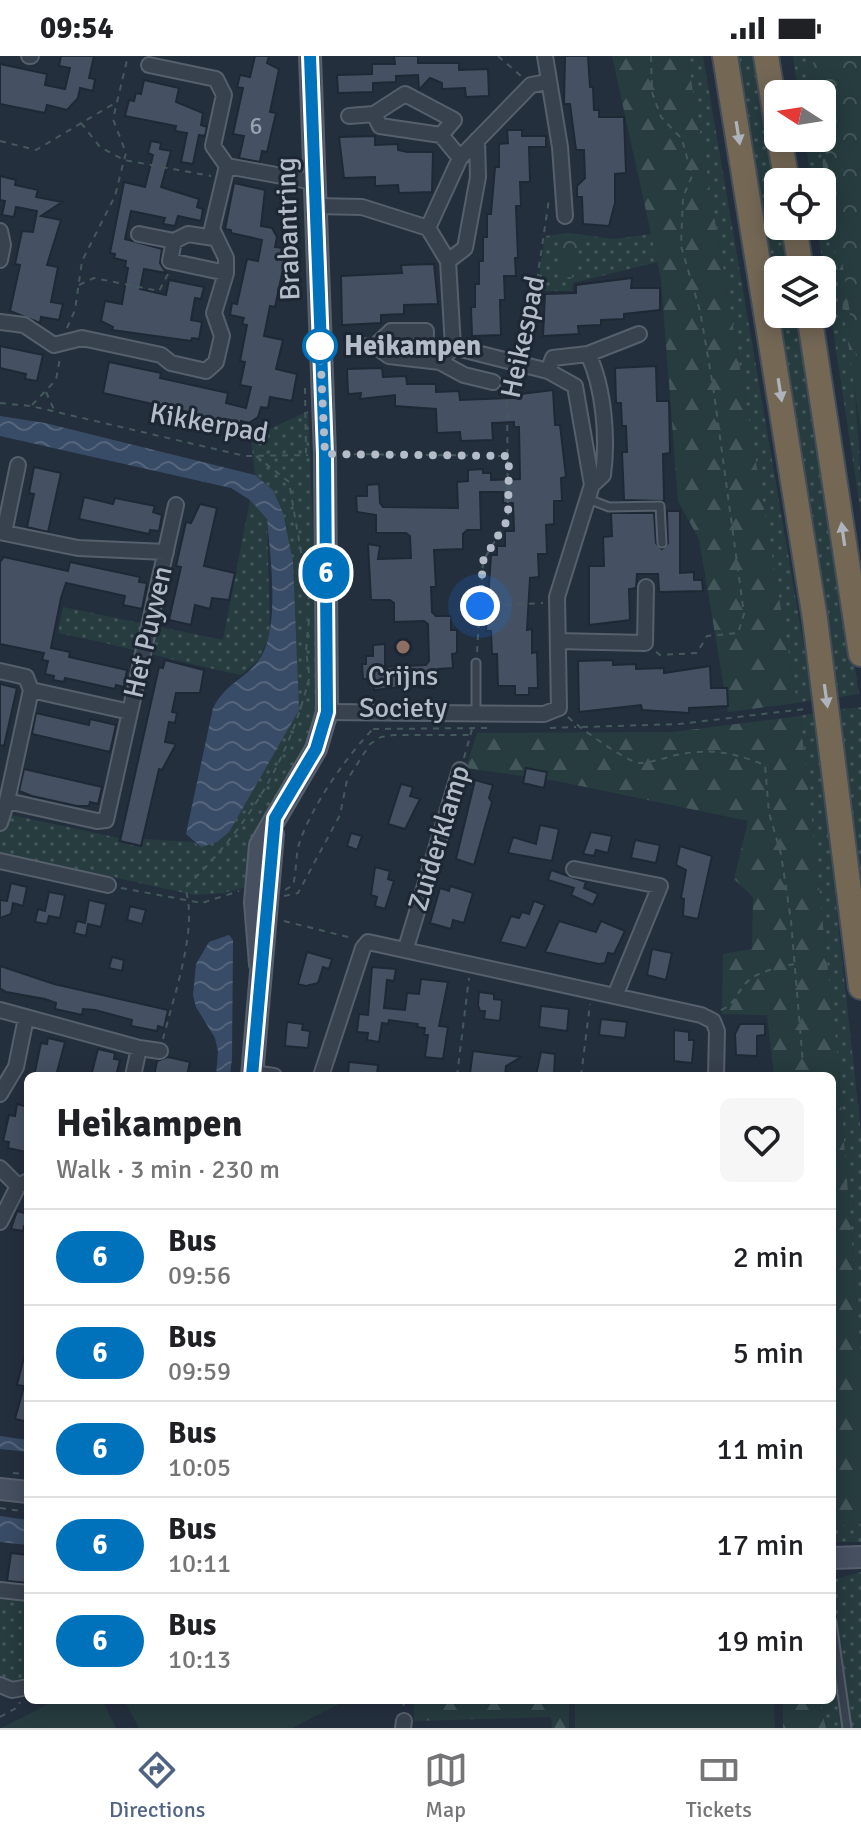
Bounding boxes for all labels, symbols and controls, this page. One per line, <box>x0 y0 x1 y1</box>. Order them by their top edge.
text: 09:54 <box>40 10 114 47</box>
north arrow <box>764 80 836 152</box>
map controls <box>764 80 836 328</box>
house number: 6 <box>250 111 262 141</box>
one-way arrow <box>732 121 744 146</box>
street label: Brabantring <box>269 157 307 301</box>
button: locate <box>764 168 836 240</box>
button: layers <box>764 256 836 328</box>
street label: Heikespad <box>493 273 553 401</box>
marker: Heikampen <box>303 329 337 363</box>
place label: Heikampen <box>344 329 481 363</box>
one-way arrow <box>774 377 787 402</box>
street label: Kikkerpad <box>147 396 271 450</box>
one-way arrow <box>836 521 849 546</box>
line badge: 6 <box>300 547 352 599</box>
text: 6 <box>318 556 334 590</box>
street label: Het Puyven <box>116 563 180 701</box>
your location <box>460 586 500 626</box>
marker: Crijns Society <box>394 638 412 656</box>
place label: Crijns Society <box>359 659 447 725</box>
one-way arrow <box>820 684 833 709</box>
street label: Zuiderklamp <box>401 761 477 915</box>
button: heart <box>720 1098 804 1182</box>
text: Heikampen <box>56 1100 242 1147</box>
text: Walk · 3 min · 230 m <box>56 1154 280 1186</box>
text: Bus <box>168 1223 216 1260</box>
text: 2 min <box>733 1239 804 1276</box>
text: 6 <box>92 1240 108 1274</box>
text: 09:56 <box>168 1260 231 1292</box>
text: Bus <box>168 1319 216 1356</box>
text: 5 min <box>733 1335 804 1372</box>
text: 6 <box>92 1336 108 1370</box>
text: 09:59 <box>168 1356 231 1388</box>
text: Bus <box>168 1415 216 1452</box>
text: 11 min <box>717 1431 804 1468</box>
text: 6 <box>92 1432 108 1466</box>
text: 10:05 <box>168 1452 231 1484</box>
text: Bus <box>168 1511 216 1548</box>
text: 17 min <box>717 1527 804 1564</box>
text: 6 <box>92 1528 108 1562</box>
text: 10:11 <box>168 1548 231 1580</box>
text: Bus <box>168 1607 216 1644</box>
text: 19 min <box>717 1623 804 1660</box>
text: 6 <box>92 1624 108 1658</box>
text: 10:13 <box>168 1644 231 1676</box>
tab: Directions <box>109 1748 205 1823</box>
tab: Map <box>424 1748 468 1823</box>
tab: Tickets <box>686 1748 752 1823</box>

